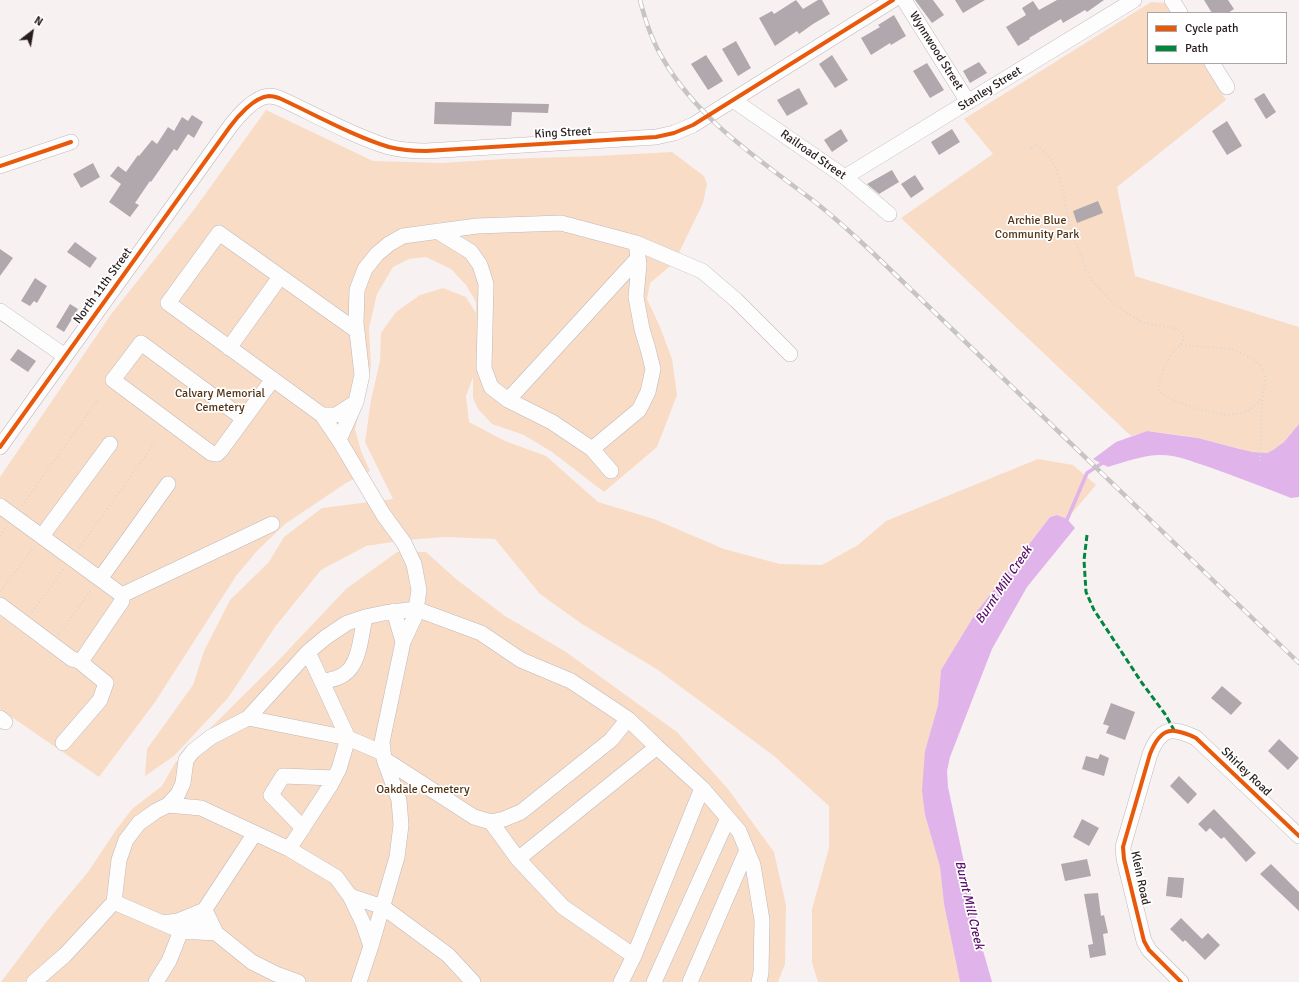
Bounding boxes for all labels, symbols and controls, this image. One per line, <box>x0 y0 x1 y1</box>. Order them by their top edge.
street label: Wynnwood Street <box>906 9 966 93</box>
north arrow <box>12 12 52 52</box>
legend <box>1147 12 1287 64</box>
text: N <box>32 14 45 29</box>
text: Cycle path <box>1185 21 1238 36</box>
text: Path <box>1185 41 1208 56</box>
street label: Stanley Street <box>956 64 1024 114</box>
street label: King Street <box>534 124 592 142</box>
street label: Railroad Street <box>777 127 849 183</box>
park label: Archie Blue Community Park <box>995 214 1079 242</box>
street label: North 11th Street <box>71 245 135 327</box>
park label: Calvary Memorial Cemetery <box>175 387 265 415</box>
water label: Burnt Mill Creek <box>972 543 1036 627</box>
street label: Shirley Road <box>1218 745 1274 799</box>
park label: Oakdale Cemetery <box>376 783 470 797</box>
street label: Klein Road <box>1127 850 1153 906</box>
water label: Burnt Mill Creek <box>951 859 987 951</box>

